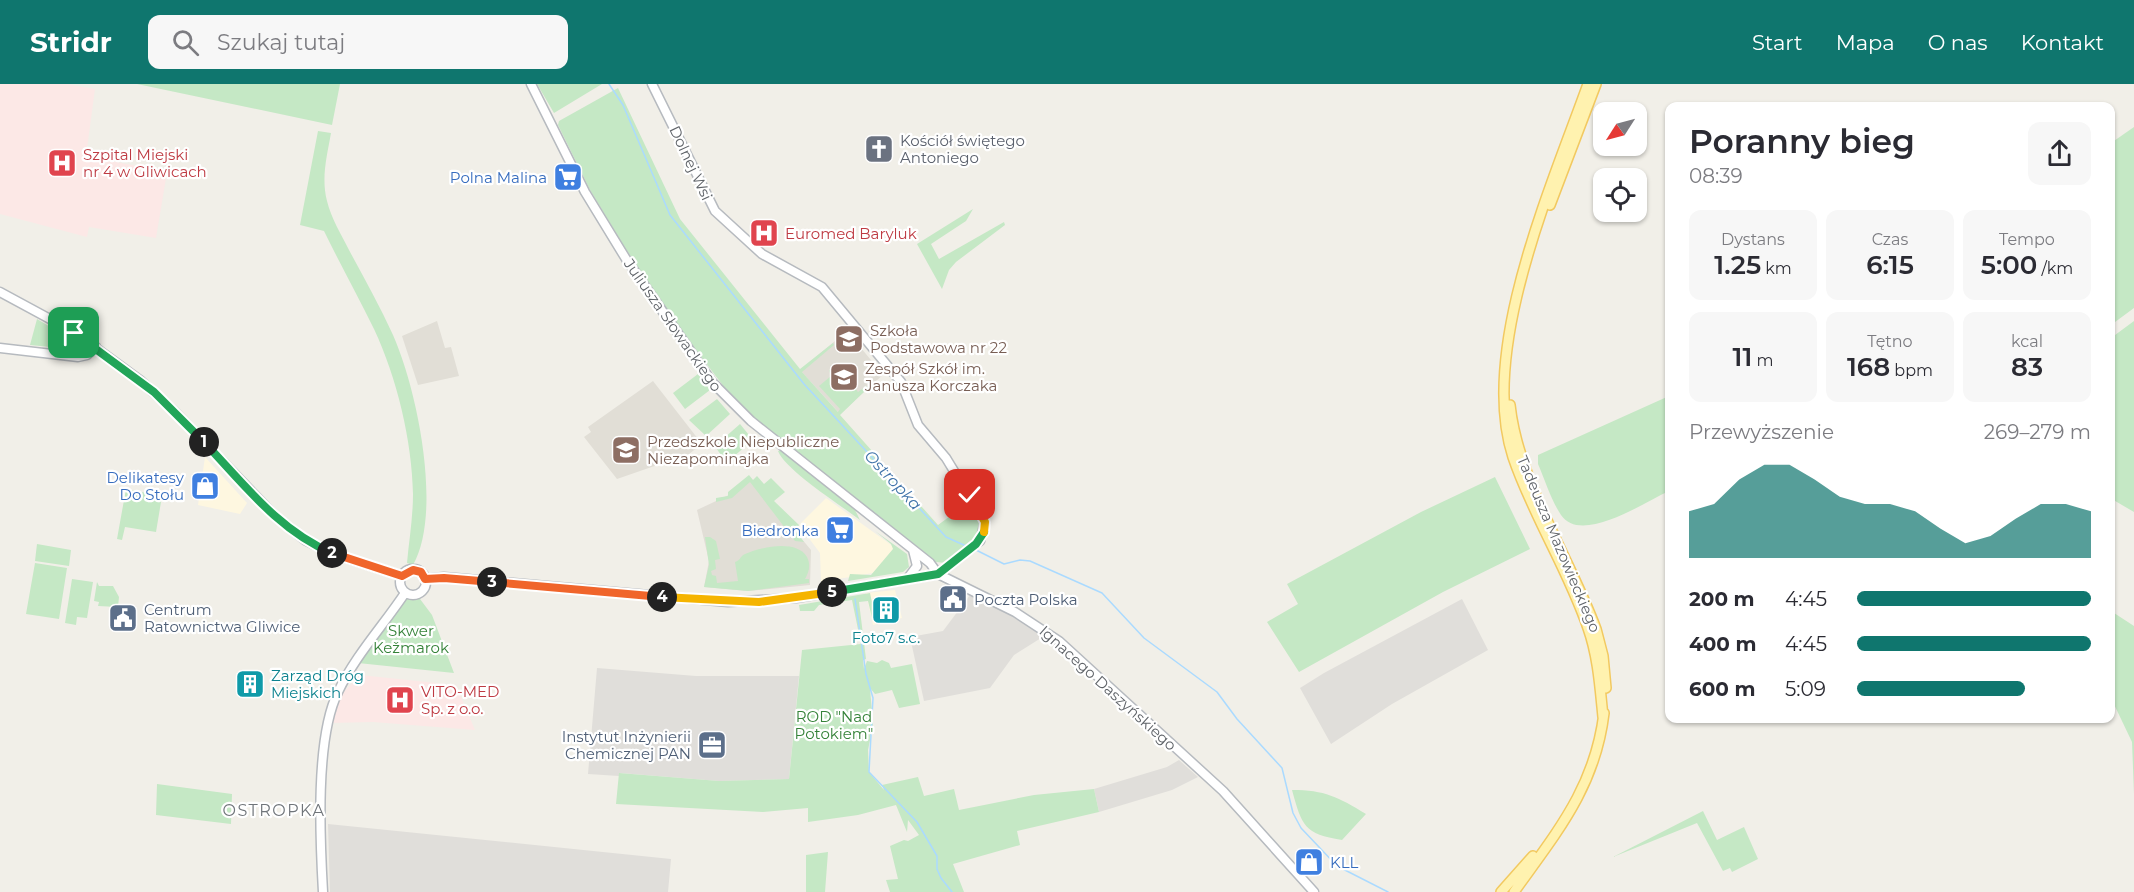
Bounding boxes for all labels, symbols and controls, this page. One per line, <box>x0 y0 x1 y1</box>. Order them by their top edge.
search box <box>148 15 568 69</box>
text: Stridr <box>30 25 112 59</box>
icon: search <box>169 26 202 59</box>
text: Szukaj tutaj <box>217 29 345 56</box>
text: Start <box>1752 30 1803 55</box>
text: Mapa <box>1836 30 1895 55</box>
text: O nas <box>1928 30 1988 55</box>
text: Kontakt <box>2021 30 2104 55</box>
north arrow <box>1593 102 1647 156</box>
map controls <box>1593 102 1647 222</box>
text: Poranny bieg <box>1689 121 1915 161</box>
button: share <box>2028 122 2091 185</box>
street label: Dolnej Wsi <box>665 123 717 203</box>
place label: Kościół świętego Antoniego <box>900 131 1025 167</box>
church icon: Kościół świętego Antoniego <box>863 133 895 165</box>
place label: Szpital Miejski nr 4 w Gliwicach <box>83 145 207 181</box>
hospital icon: Szpital Miejski nr 4 w Gliwicach <box>46 147 78 179</box>
supermarket icon: Polna Malina <box>552 161 584 193</box>
text: 08:39 <box>1689 164 1743 188</box>
place label: Polna Malina <box>450 168 547 187</box>
button: locate <box>1593 168 1647 222</box>
hospital icon: Euromed Baryluk <box>748 217 780 249</box>
place label: Euromed Baryluk <box>785 224 917 243</box>
text: Dystans <box>1721 230 1785 249</box>
text: Czas <box>1872 230 1908 249</box>
text: Tempo <box>1999 230 2055 249</box>
text: 1.25 <box>1714 249 1761 281</box>
text: 6:15 <box>1866 249 1914 281</box>
text: 5:00 <box>1981 249 2037 281</box>
street label: Juliusza Słowackiego <box>619 254 726 395</box>
text: km <box>1761 259 1792 278</box>
text: /km <box>2037 259 2073 278</box>
pin <box>48 307 99 358</box>
icon: arrive <box>57 316 90 349</box>
place label: Szkoła Podstawowa nr 22 <box>870 321 1007 357</box>
school or university icon: Szkoła Podstawowa nr 22 <box>833 323 865 355</box>
text: Tętno <box>1867 332 1913 351</box>
text: kcal <box>2011 332 2043 351</box>
text: 11 <box>1733 341 1752 373</box>
text: m <box>1752 351 1773 370</box>
text: 168 <box>1847 351 1890 383</box>
text: 83 <box>2011 351 2043 383</box>
place label: Zespół Szkół im. Janusza Korczaka <box>864 359 997 395</box>
school or university icon: Zespół Szkół im. Janusza Korczaka <box>828 361 860 393</box>
text: bpm <box>1890 361 1933 380</box>
text: Przewyższenie <box>1689 420 1834 444</box>
text: 269–279 m <box>1984 420 2091 444</box>
pin: 1 <box>189 427 219 457</box>
text: 1 <box>201 432 207 451</box>
place label: Przedszkole Niepubliczne Niezapominajka <box>647 432 839 468</box>
school or university icon: Przedszkole Niepubliczne Niezapominajka <box>610 434 642 466</box>
water label: Ostropka <box>861 446 926 514</box>
street label: Tadeusza Mazowieckiego <box>1513 453 1605 635</box>
place label: Delikatesy Do Stołu <box>106 468 185 504</box>
pin <box>944 469 995 520</box>
shop icon: Delikatesy Do Stołu <box>189 470 221 502</box>
icon: check <box>953 478 986 511</box>
supermarket icon: Biedronka <box>824 514 856 546</box>
place label: Biedronka <box>741 521 819 540</box>
pin: 2 <box>317 538 347 568</box>
text: 2 <box>327 543 337 562</box>
pin: 3 <box>477 567 507 597</box>
text: 3 <box>487 572 497 591</box>
pin: 5 <box>817 577 847 607</box>
pin: 4 <box>647 582 677 612</box>
text: 5 <box>827 582 837 601</box>
public building icon: Poczta Polska <box>937 583 969 615</box>
text: 4 <box>656 587 668 606</box>
text: 200 m <box>1689 587 1755 611</box>
text: 4:45 <box>1785 587 1827 611</box>
place label: Poczta Polska <box>974 590 1078 609</box>
building icon: Foto7 s.c. <box>870 594 902 626</box>
place label: Centrum Ratownictwa Gliwice <box>144 600 300 636</box>
public building icon: Centrum Ratownictwa Gliwice <box>107 602 139 634</box>
park label: Skwer Kežmarok <box>373 621 449 657</box>
street label: Ignacego Daszyńskiego <box>1035 621 1181 755</box>
place label: Foto7 s.c. <box>852 628 920 647</box>
text: 400 m <box>1689 632 1757 656</box>
text: 4:45 <box>1785 632 1827 656</box>
place label: Zarząd Dróg Miejskich <box>271 666 364 702</box>
building icon: Zarząd Dróg Miejskich <box>234 668 266 700</box>
text: 600 m <box>1689 677 1756 701</box>
text: 5:09 <box>1785 677 1826 701</box>
place label: VITO-MED Sp. z o.o. <box>421 682 499 718</box>
hospital icon: VITO-MED Sp. z o.o. <box>384 684 416 716</box>
park label: ROD "Nad Potokiem" <box>795 707 873 743</box>
place label: Instytut Inżynierii Chemicznej PAN <box>562 727 691 763</box>
office icon: Instytut Inżynierii Chemicznej PAN <box>696 729 728 761</box>
district label: OSTROPKA <box>222 801 326 820</box>
shop icon: KLL <box>1293 846 1325 878</box>
place label: KLL <box>1330 853 1359 872</box>

